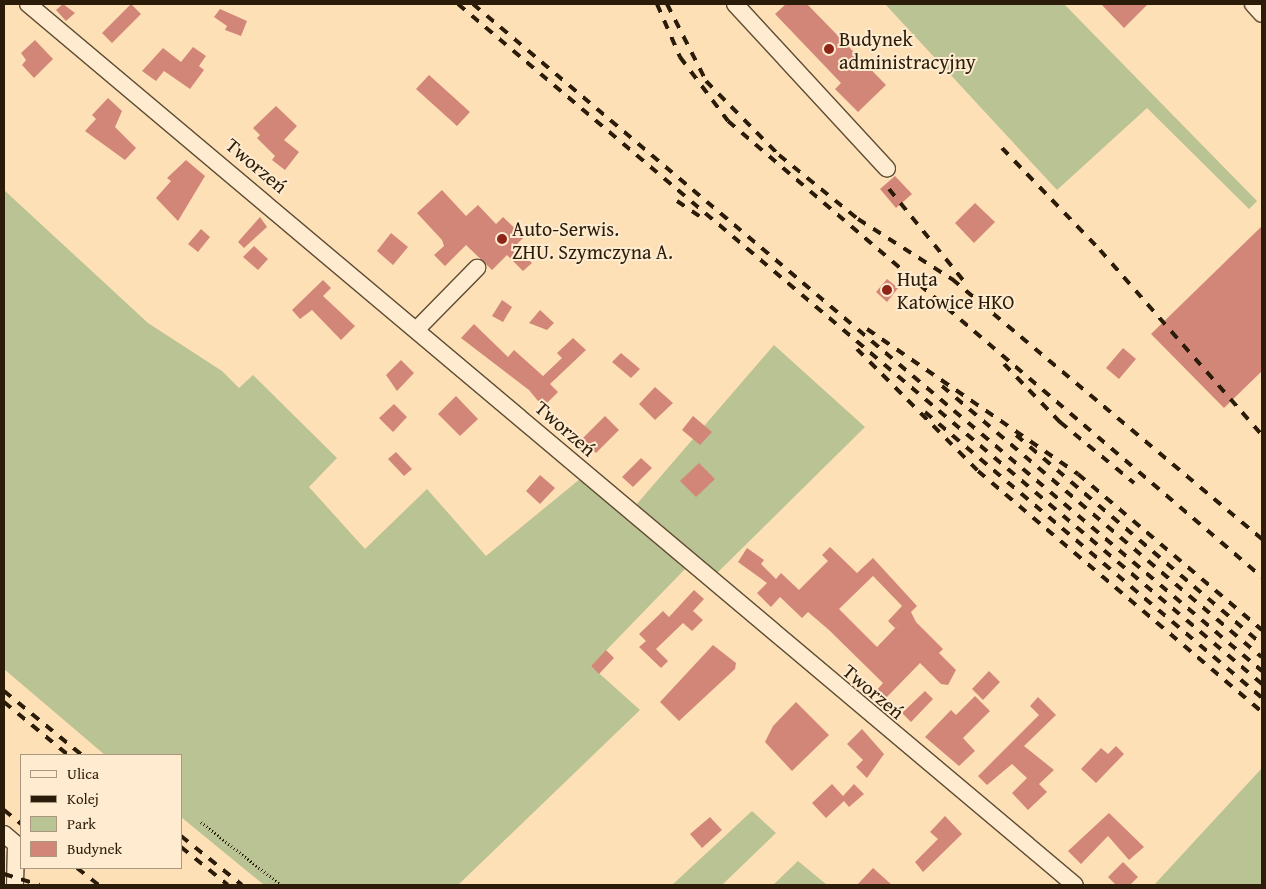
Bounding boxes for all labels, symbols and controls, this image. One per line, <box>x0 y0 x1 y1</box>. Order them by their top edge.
place label: Budynek administracyjny <box>839 26 976 73</box>
marker: Budynek administracyjny <box>823 43 835 55</box>
street label: Tworzeń <box>221 132 293 198</box>
place label: Auto-Serwis. ZHU. Szymczyna A. <box>512 216 673 263</box>
marker: Auto-Serwis. ZHU. Szymczyna A. <box>496 233 508 245</box>
place label: Huta Katowice HKO <box>897 266 1014 313</box>
marker: Huta Katowice HKO <box>881 284 893 296</box>
street label: Tworzeń <box>531 395 601 461</box>
street label: Tworzeń <box>838 658 910 724</box>
legend <box>20 754 182 869</box>
text: Ulica <box>67 763 99 784</box>
text: Kolej <box>67 788 99 809</box>
text: Park <box>67 813 96 834</box>
text: Budynek <box>67 838 122 859</box>

